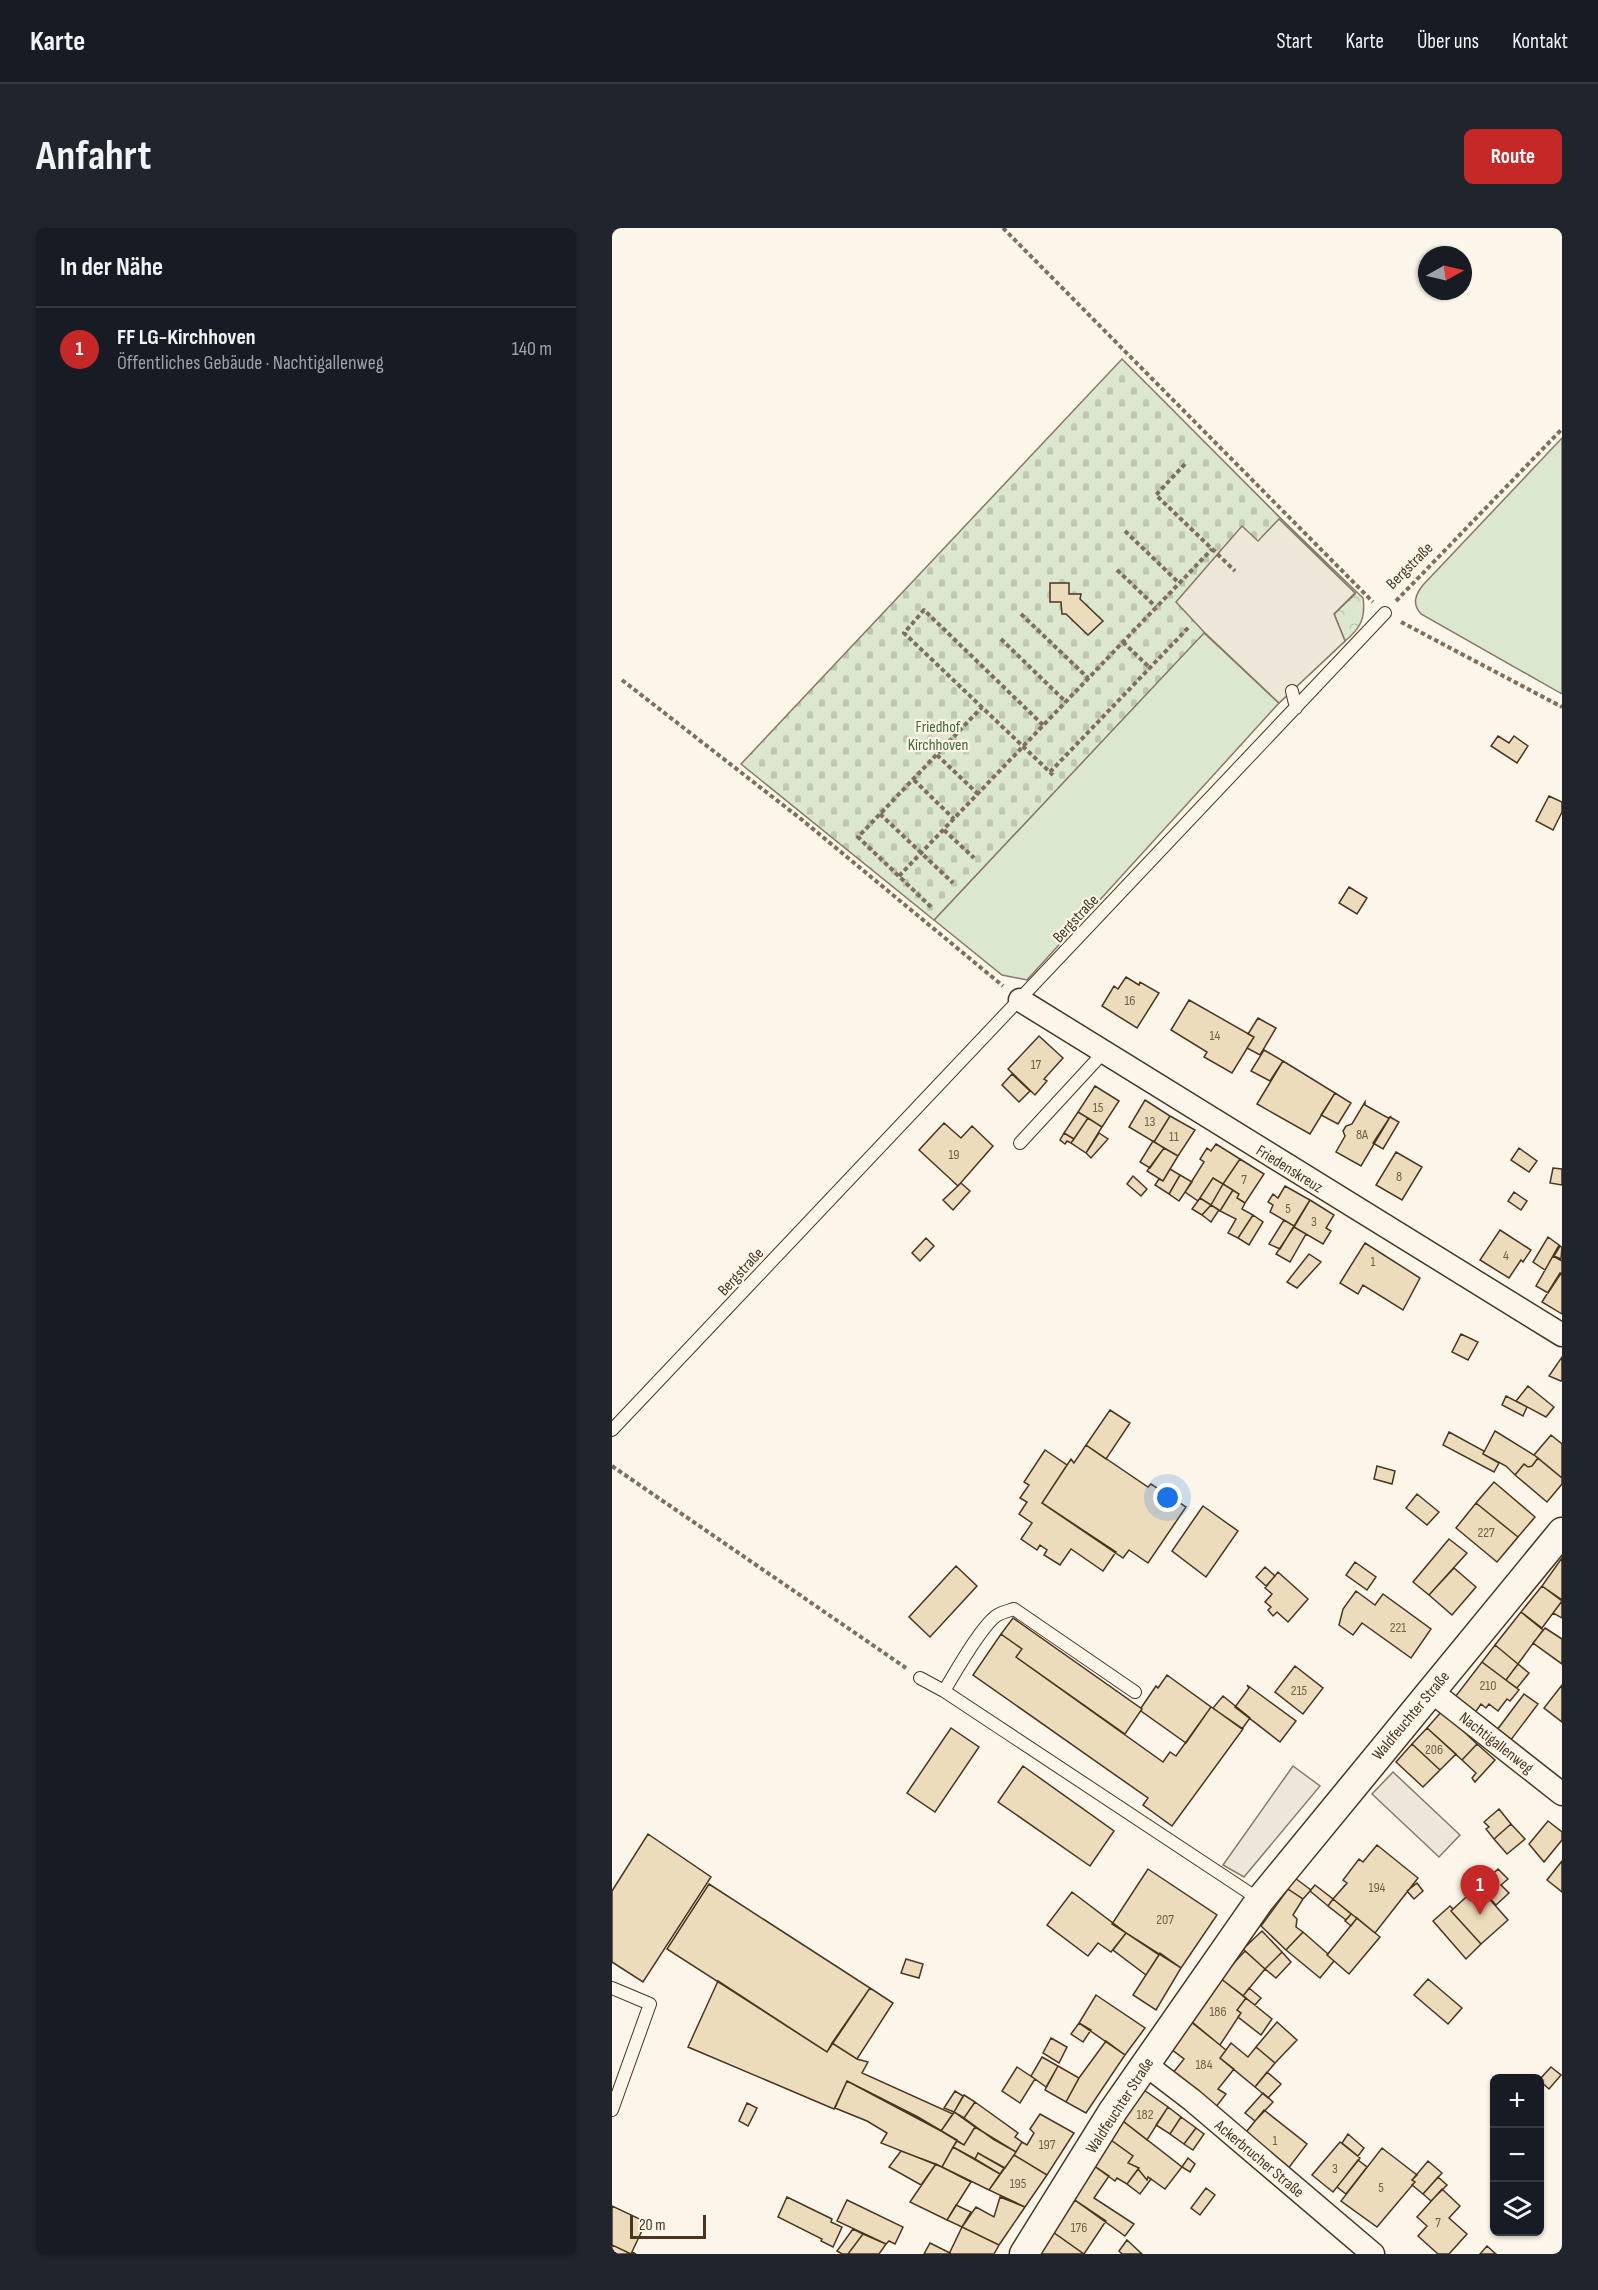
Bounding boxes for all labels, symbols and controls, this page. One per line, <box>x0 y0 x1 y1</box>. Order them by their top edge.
text: Karte <box>30 25 85 58</box>
text: Start <box>1276 29 1313 54</box>
text: Karte <box>1346 29 1384 54</box>
text: Über uns <box>1417 29 1479 54</box>
text: Kontakt <box>1512 29 1568 54</box>
button: Route <box>1464 129 1562 184</box>
text: Anfahrt <box>36 131 151 182</box>
north arrow <box>1418 246 1472 300</box>
text: In der Nähe <box>60 252 163 283</box>
text: FF LG-Kirchhoven <box>117 324 256 351</box>
text: 1 <box>76 337 83 361</box>
text: 140 m <box>512 337 552 361</box>
text: Öffentliches Gebäude · Nachtigallenweg <box>117 351 384 375</box>
street label: Bergstraße <box>1383 539 1437 593</box>
park label: Friedhof Kirchhoven <box>908 718 968 755</box>
street label: Bergstraße <box>1049 891 1103 947</box>
house number: 16 <box>1124 992 1136 1009</box>
house number: 14 <box>1210 1027 1221 1044</box>
house number: 17 <box>1031 1056 1042 1073</box>
house number: 15 <box>1093 1099 1104 1116</box>
house number: 13 <box>1145 1113 1156 1130</box>
house number: 8A <box>1356 1126 1369 1143</box>
house number: 11 <box>1169 1128 1179 1145</box>
street label: Friedenskreuz <box>1252 1141 1326 1197</box>
house number: 19 <box>948 1146 960 1163</box>
house number: 8 <box>1396 1168 1402 1185</box>
house number: 7 <box>1241 1171 1247 1188</box>
house number: 5 <box>1285 1200 1291 1217</box>
house number: 3 <box>1311 1213 1317 1230</box>
street label: Bergstraße <box>714 1244 768 1300</box>
house number: 4 <box>1503 1247 1509 1264</box>
house number: 1 <box>1371 1253 1376 1270</box>
your location <box>1153 1483 1182 1512</box>
house number: 227 <box>1477 1524 1495 1541</box>
house number: 221 <box>1390 1619 1406 1636</box>
street label: Waldfeuchter Straße <box>1368 1668 1454 1764</box>
house number: 210 <box>1480 1677 1496 1694</box>
house number: 215 <box>1291 1682 1308 1699</box>
street label: Nachtigallenweg <box>1455 1708 1537 1778</box>
house number: 206 <box>1425 1741 1443 1758</box>
pin: 1 <box>1460 1866 1500 1915</box>
house number: 194 <box>1369 1879 1386 1896</box>
house number: 207 <box>1156 1911 1174 1928</box>
house number: 186 <box>1209 2003 1227 2020</box>
street label: Waldfeuchter Straße <box>1082 2054 1158 2157</box>
house number: 184 <box>1195 2056 1213 2073</box>
map controls <box>1490 2074 1544 2236</box>
button: + <box>1490 2074 1544 2128</box>
house number: 182 <box>1137 2106 1154 2123</box>
street label: Ackerbrucher Straße <box>1210 2116 1307 2202</box>
button: − <box>1490 2128 1544 2182</box>
house number: 1 <box>1273 2132 1278 2149</box>
house number: 197 <box>1039 2136 1056 2153</box>
house number: 3 <box>1332 2160 1338 2177</box>
house number: 195 <box>1010 2175 1027 2192</box>
house number: 5 <box>1378 2179 1384 2196</box>
button: layers <box>1490 2182 1544 2236</box>
scale bar <box>630 2212 706 2240</box>
house number: 7 <box>1435 2214 1441 2231</box>
text: 20 m <box>639 2216 666 2235</box>
house number: 176 <box>1071 2219 1087 2236</box>

